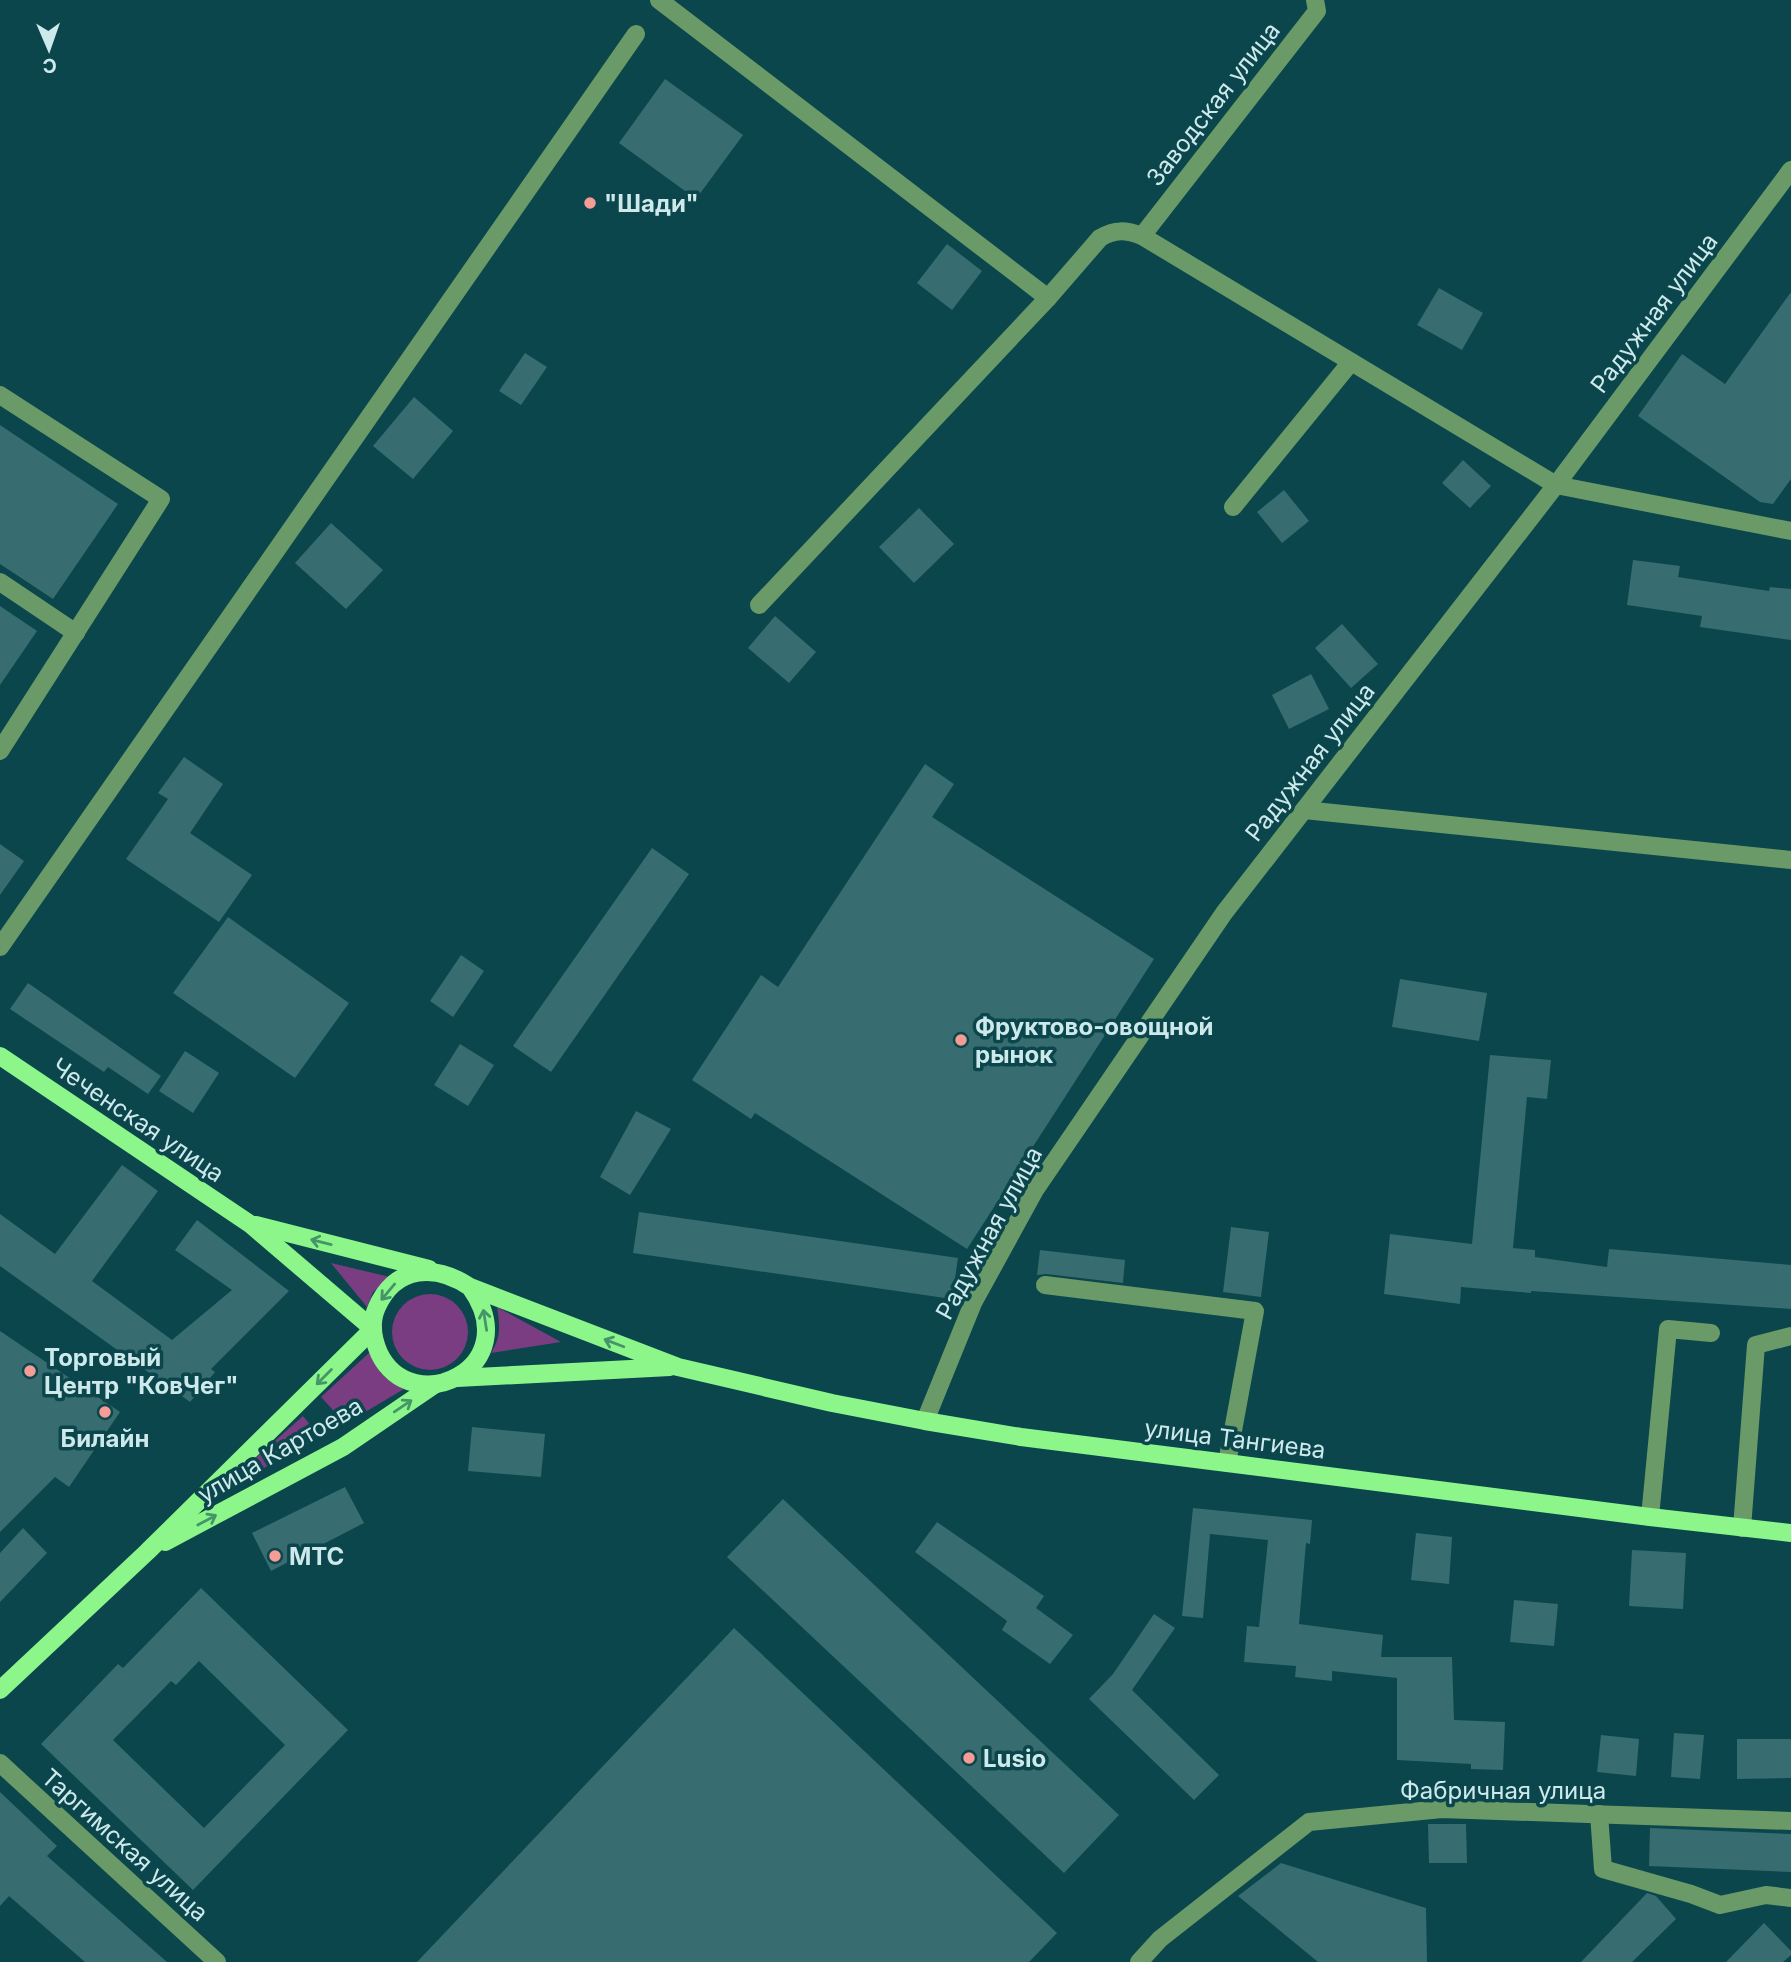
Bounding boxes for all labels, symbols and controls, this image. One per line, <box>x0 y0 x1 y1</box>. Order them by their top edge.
north arrow <box>14 14 84 84</box>
street label: Заводская улица <box>1140 16 1286 192</box>
text: С <box>42 54 57 77</box>
place label: "Шади" <box>604 189 699 218</box>
marker: "Шади" <box>582 195 598 211</box>
street label: Радужная улица <box>1584 227 1724 399</box>
street label: Радужная улица <box>1239 677 1381 847</box>
place label: Фруктово-овощной рынок <box>975 1012 1214 1069</box>
marker: Фруктово-овощной рынок <box>953 1032 969 1048</box>
street label: Чеченская улица <box>46 1052 230 1188</box>
street label: Радужная улица <box>930 1142 1048 1324</box>
one-way arrow <box>310 1235 333 1248</box>
one-way arrow <box>380 1282 396 1300</box>
one-way arrow <box>478 1309 491 1332</box>
one-way arrow <box>604 1335 625 1348</box>
place label: Торговый Центр "КовЧег" <box>44 1343 238 1400</box>
marker: Торговый Центр "КовЧег" <box>22 1363 38 1379</box>
one-way arrow <box>316 1368 333 1385</box>
street label: улица Картоева <box>192 1391 368 1509</box>
one-way arrow <box>393 1399 412 1413</box>
marker: Билайн <box>97 1404 113 1420</box>
street label: улица Тангиева <box>1143 1413 1327 1465</box>
place label: Билайн <box>61 1424 149 1453</box>
one-way arrow <box>196 1513 217 1526</box>
place label: МТС <box>289 1542 344 1571</box>
marker: МТС <box>267 1548 283 1564</box>
place label: Lusio <box>983 1744 1046 1773</box>
marker: Lusio <box>961 1750 977 1766</box>
street label: Таргимская улица <box>36 1763 214 1927</box>
street label: Фабричная улица <box>1400 1776 1606 1805</box>

